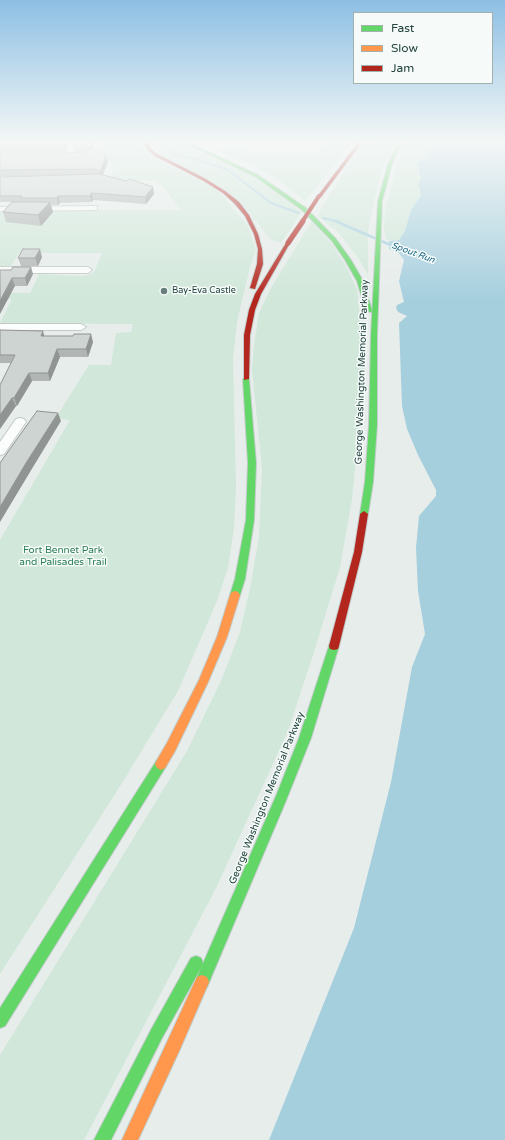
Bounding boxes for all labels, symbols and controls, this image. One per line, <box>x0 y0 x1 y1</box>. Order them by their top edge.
legend <box>353 12 493 84</box>
text: Fast <box>391 21 414 35</box>
text: Slow <box>391 41 418 55</box>
text: Jam <box>391 61 414 75</box>
water label: Spout Run <box>390 240 436 266</box>
street label: George Washington Memorial Parkway <box>353 279 371 465</box>
marker: Bay-Eva Castle <box>159 286 169 296</box>
place label: Bay-Eva Castle <box>172 286 236 296</box>
park label: Fort Bennet Park and Palisades Trail <box>19 544 107 568</box>
street label: George Washington Memorial Parkway <box>227 710 307 886</box>

